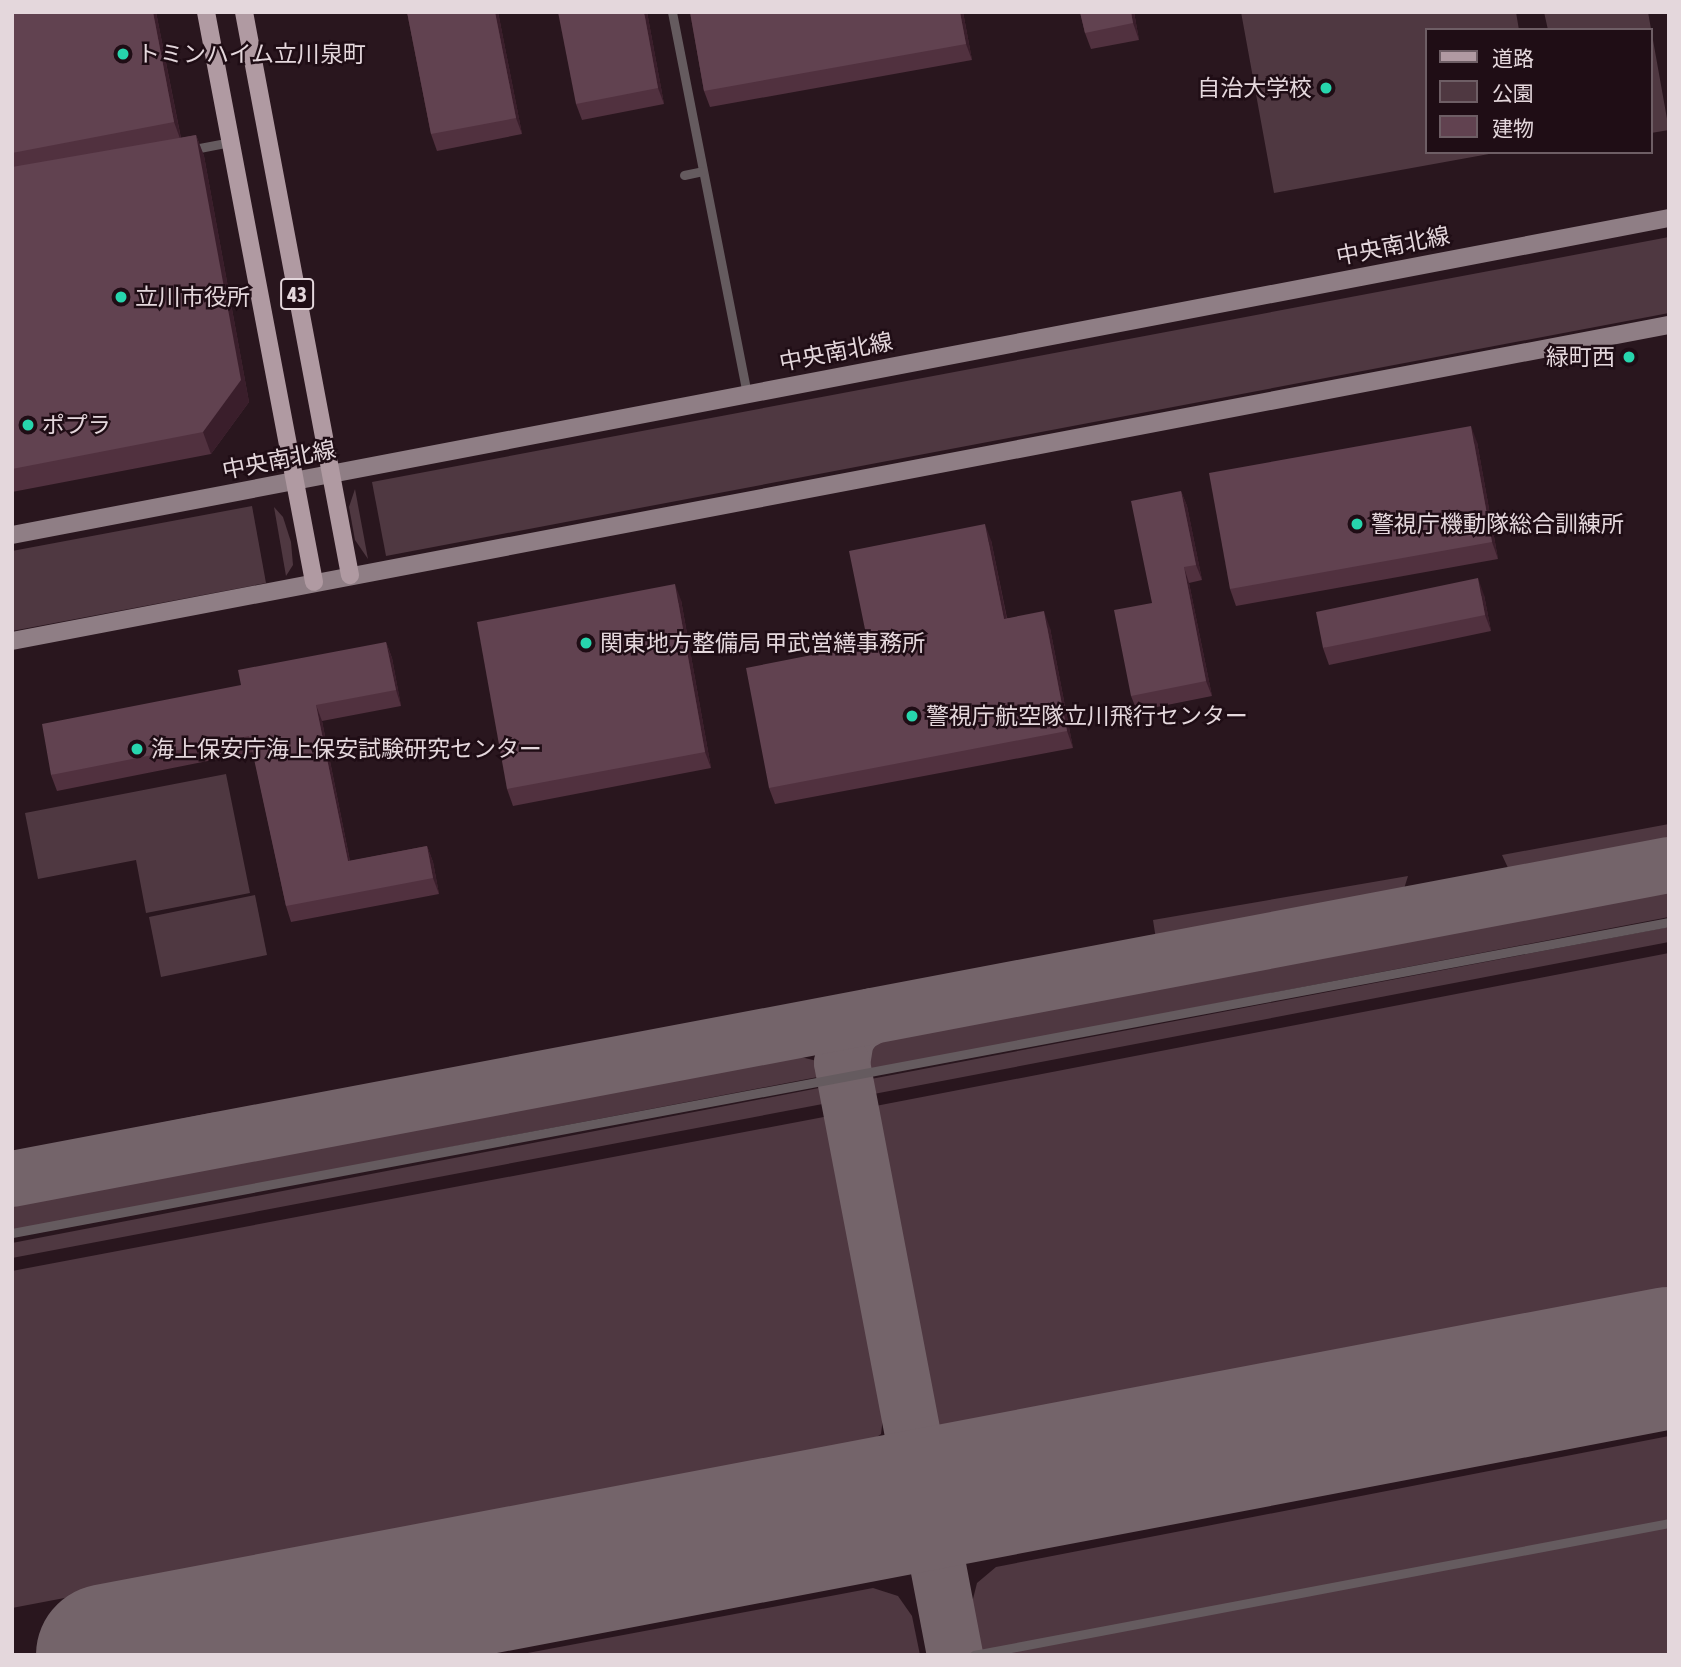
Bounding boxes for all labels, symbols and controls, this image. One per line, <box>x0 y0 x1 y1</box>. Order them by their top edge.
legend <box>1426 28 1653 154</box>
place label: トミンハイム立川泉町 <box>137 40 367 68</box>
marker: トミンハイム立川泉町 <box>115 46 131 62</box>
text: 道路 <box>1492 46 1534 70</box>
place label: 自治大学校 <box>1197 74 1312 102</box>
marker: 自治大学校 <box>1318 80 1334 96</box>
text: 公園 <box>1492 81 1534 105</box>
text: 建物 <box>1492 116 1534 140</box>
street label: 中央南北線 <box>1334 221 1452 271</box>
road number: 43 <box>280 276 314 312</box>
place label: 立川市役所 <box>135 283 250 311</box>
marker: 立川市役所 <box>113 289 129 305</box>
street label: 中央南北線 <box>777 327 895 377</box>
place label: 緑町西 <box>1546 343 1615 371</box>
marker: 緑町西 <box>1621 349 1637 365</box>
place label: ポプラ <box>42 411 111 439</box>
marker: ポプラ <box>20 417 36 433</box>
street label: 中央南北線 <box>220 435 338 485</box>
place label: 警視庁機動隊総合訓練所 <box>1371 510 1624 538</box>
marker: 警視庁機動隊総合訓練所 <box>1349 516 1365 532</box>
place label: 関東地方整備局 甲武営繕事務所 <box>600 629 925 657</box>
marker: 関東地方整備局 甲武営繕事務所 <box>578 635 594 651</box>
place label: 警視庁航空隊立川飛行センター <box>926 702 1248 730</box>
marker: 警視庁航空隊立川飛行センター <box>904 708 920 724</box>
place label: 海上保安庁海上保安試験研究センター <box>151 735 542 763</box>
marker: 海上保安庁海上保安試験研究センター <box>129 741 145 757</box>

